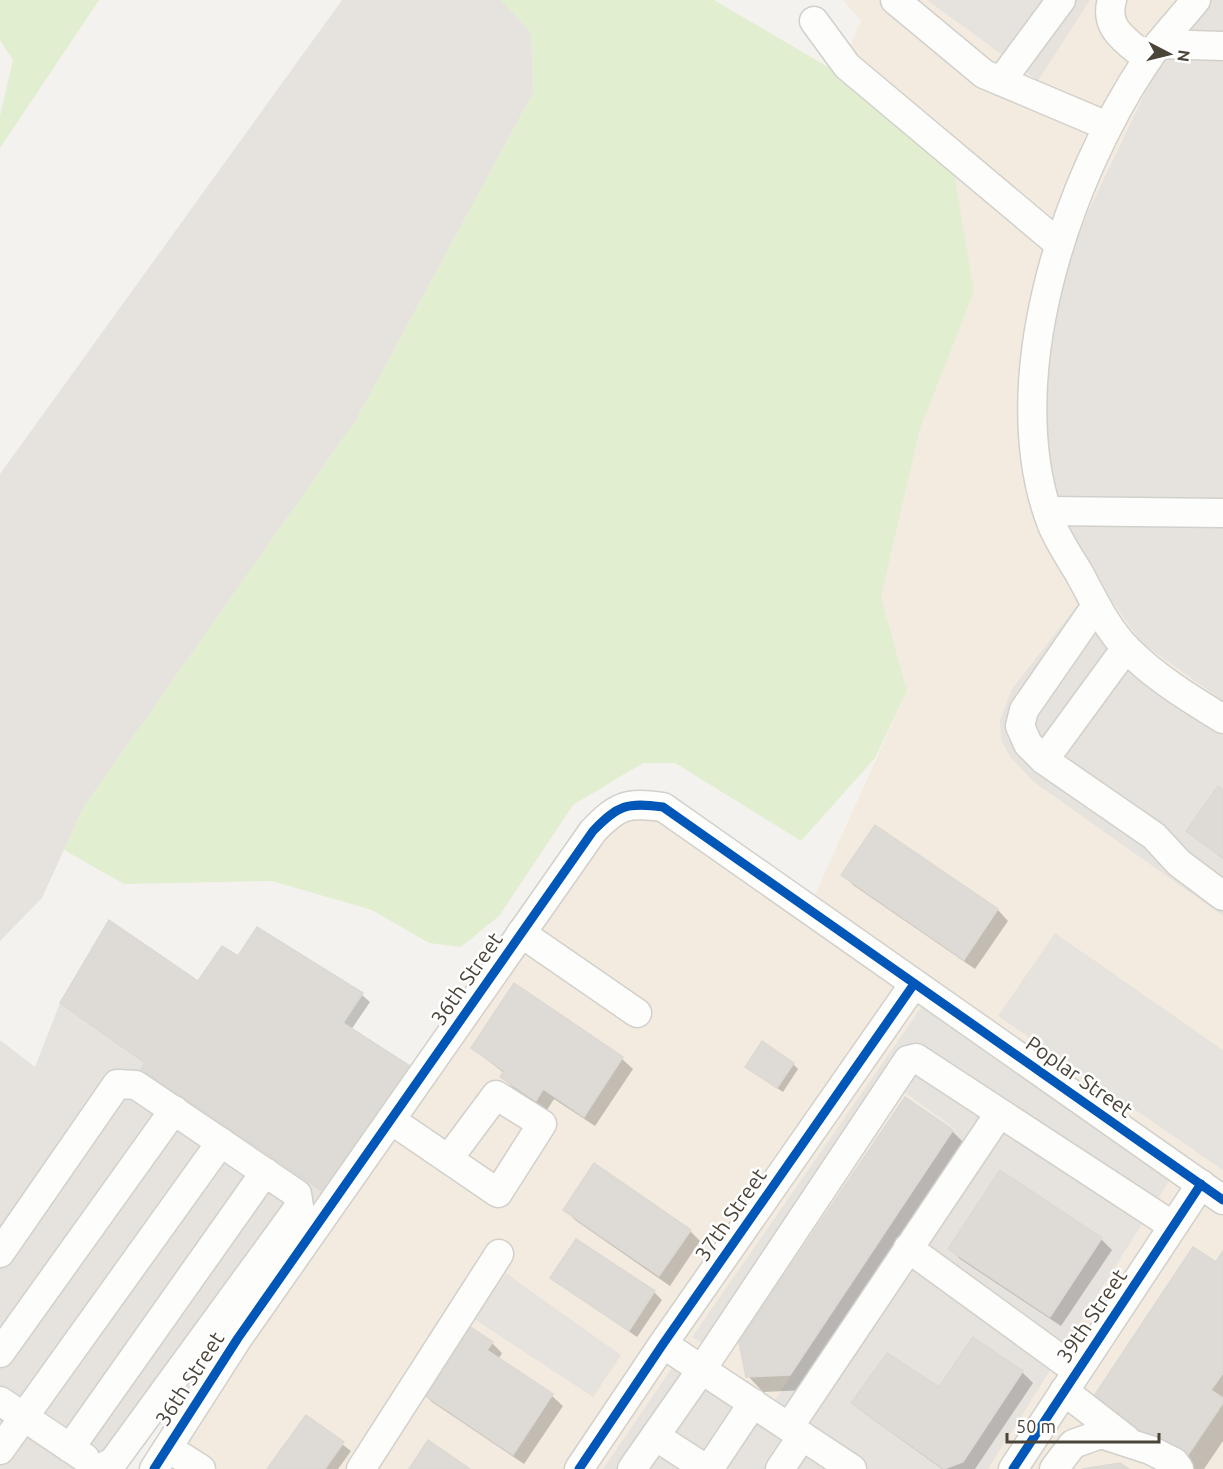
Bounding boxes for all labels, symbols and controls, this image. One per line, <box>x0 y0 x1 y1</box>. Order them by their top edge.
north arrow <box>1139 24 1199 84</box>
text: N <box>1174 49 1194 63</box>
street label: 36th Street <box>426 928 507 1029</box>
street label: Poplar Street <box>1022 1031 1138 1122</box>
street label: 37th Street <box>690 1164 771 1265</box>
street label: 39th Street <box>1051 1264 1131 1367</box>
street label: 36th Street <box>150 1327 228 1430</box>
scale bar <box>1007 1406 1158 1444</box>
text: 50 m <box>1016 1416 1056 1436</box>

